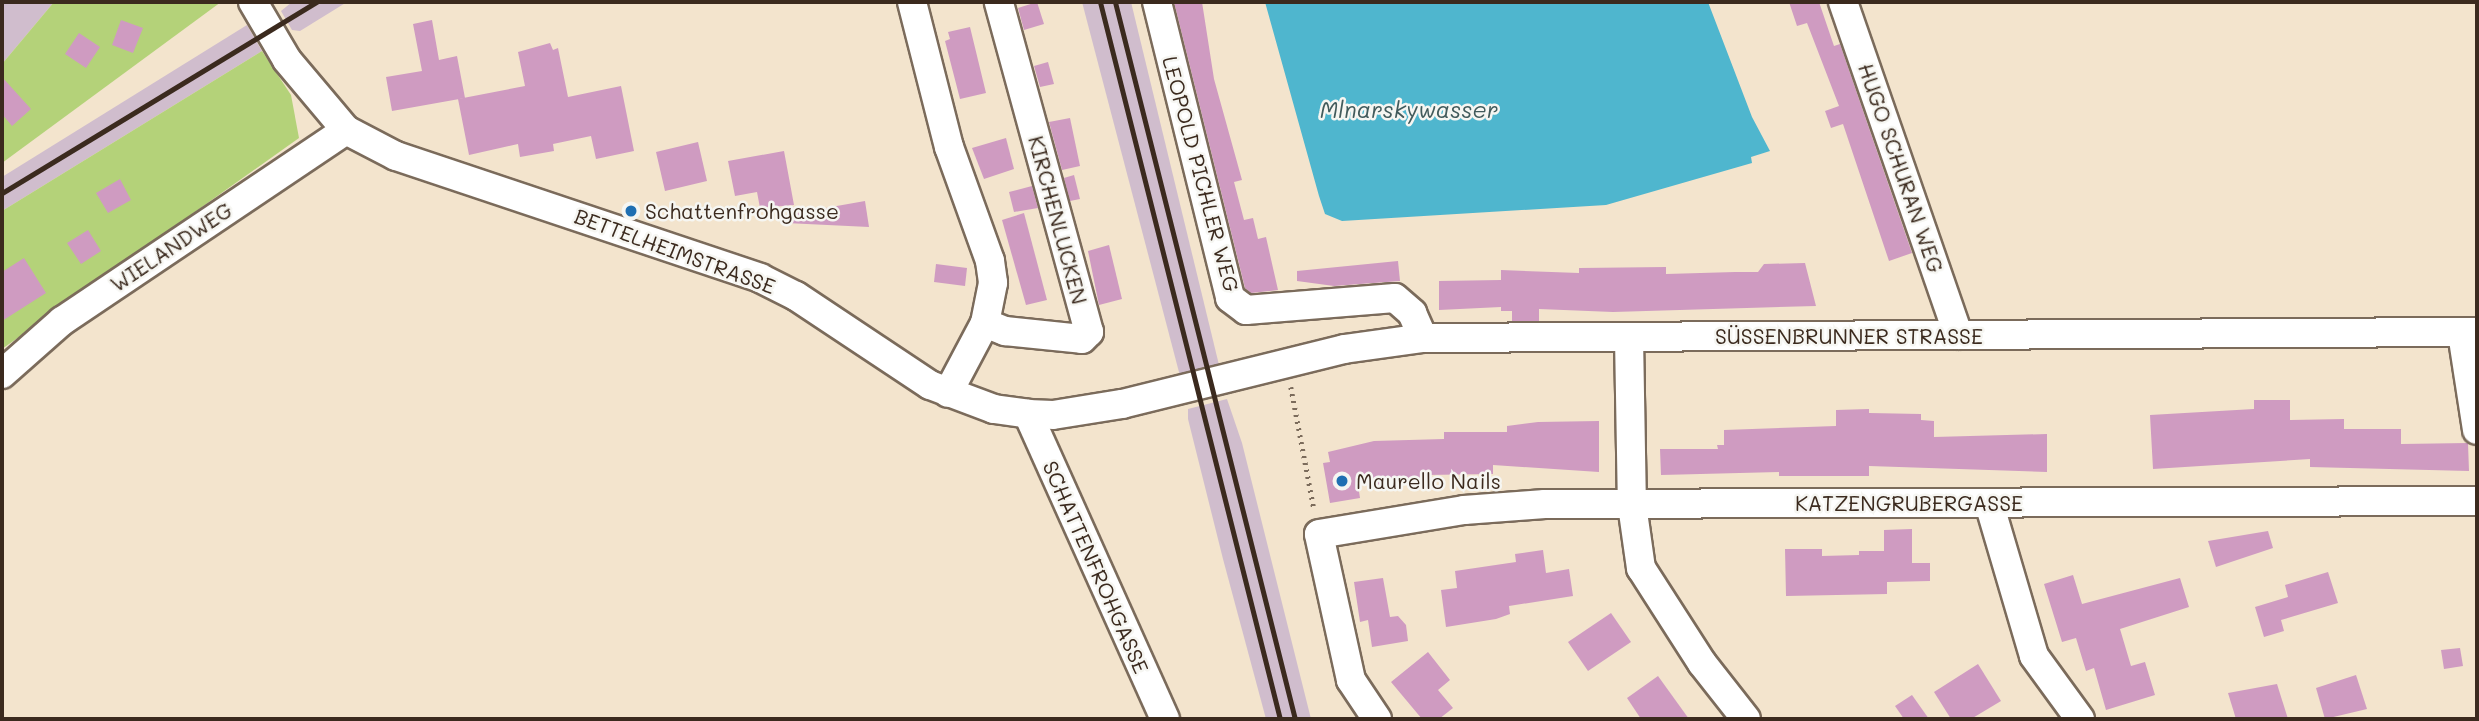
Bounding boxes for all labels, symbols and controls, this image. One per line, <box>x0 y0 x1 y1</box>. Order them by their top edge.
street label: LEOPOLD PICHLER WEG <box>1157 54 1245 294</box>
street label: HUGO SCHURAN WEG <box>1853 60 1949 276</box>
water label: Mlnarskywasser <box>1320 95 1498 123</box>
street label: KIRCHENLUCKEN <box>1023 133 1093 307</box>
street label: WIELANDWEG <box>105 197 237 297</box>
place label: Schattenfrohgasse <box>645 198 839 224</box>
street label: BETTELHEIMSTRASSE <box>571 203 779 299</box>
marker: Schattenfrohgasse <box>623 203 639 219</box>
street label: SÜSSENBRUNNER STRASSE <box>1715 323 1983 349</box>
street label: SCHATTENFROHGASSE <box>1038 457 1154 677</box>
place label: Maurello Nails <box>1356 468 1501 494</box>
marker: Maurello Nails <box>1334 473 1350 489</box>
street label: KATZENGRUBERGASSE <box>1795 490 2023 516</box>

